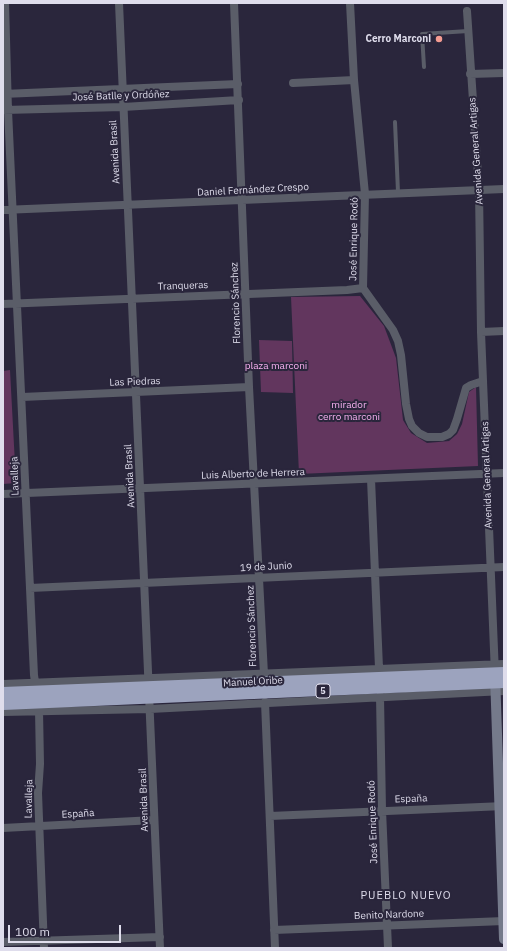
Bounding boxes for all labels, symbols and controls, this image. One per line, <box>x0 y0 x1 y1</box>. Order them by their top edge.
place label: Cerro Marconi <box>365 33 431 45</box>
marker: Cerro Marconi <box>434 34 444 44</box>
street label: José Batlle y Ordóñez <box>72 88 170 104</box>
street label: Avenida General Artigas <box>466 97 486 205</box>
street label: Avenida Brasil <box>107 120 123 184</box>
street label: Daniel Fernández Crespo <box>197 181 309 199</box>
street label: José Enrique Rodó <box>347 197 361 281</box>
street label: Florencio Sánchez <box>229 262 243 344</box>
street label: Tranqueras <box>157 279 209 293</box>
park label: plaza marconi <box>245 360 307 372</box>
street label: Las Piedras <box>109 375 161 389</box>
park label: mirador cerro marconi <box>318 399 380 422</box>
street label: Avenida General Artigas <box>479 421 495 529</box>
street label: Avenida Brasil <box>122 444 138 508</box>
street label: Lavalleja <box>8 456 22 496</box>
street label: Luis Alberto de Herrera <box>201 466 305 482</box>
street label: 19 de Junio <box>239 560 293 574</box>
street label: Florencio Sánchez <box>245 585 259 667</box>
street label: Manuel Oribe <box>223 674 283 690</box>
road number: 5 <box>316 684 330 698</box>
street label: Avenida Brasil <box>137 768 151 832</box>
street label: Lavalleja <box>23 779 35 819</box>
street label: José Enrique Rodó <box>366 780 380 864</box>
street label: España <box>394 792 428 806</box>
street label: España <box>61 807 95 821</box>
district label: PUEBLO NUEVO <box>360 889 452 903</box>
street label: Benito Nardone <box>354 908 424 922</box>
scale bar <box>10 917 123 943</box>
text: 100 m <box>15 924 50 939</box>

